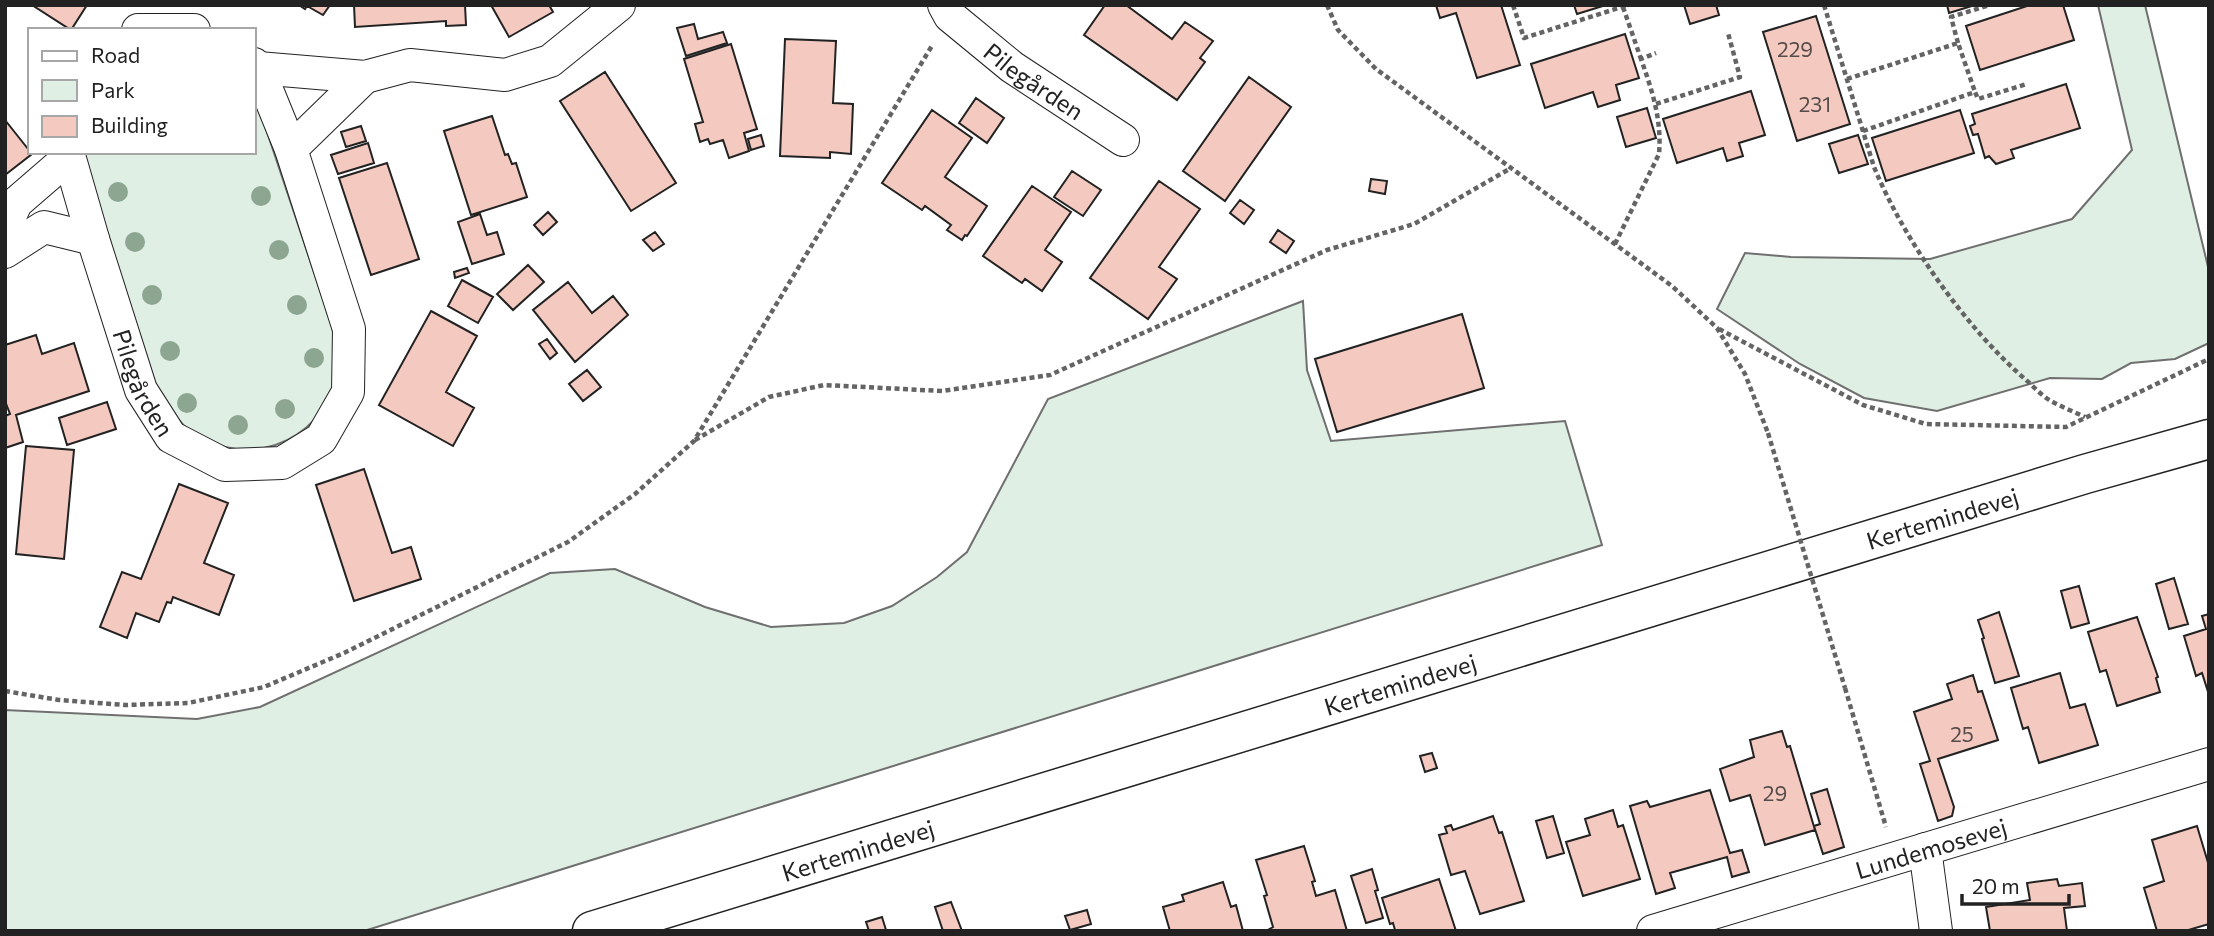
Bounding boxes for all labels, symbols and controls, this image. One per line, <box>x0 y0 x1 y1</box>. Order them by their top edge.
legend <box>28 28 256 154</box>
street label: Pilegården <box>979 36 1090 125</box>
house number: 229 <box>1777 36 1813 61</box>
text: Road <box>91 42 140 67</box>
text: Park <box>91 77 135 102</box>
house number: 231 <box>1799 91 1831 116</box>
text: Building <box>91 112 168 137</box>
street label: Pilegården <box>108 325 181 441</box>
street label: Kertemindevej <box>1863 481 2022 555</box>
street label: Kertemindevej <box>1320 647 1480 721</box>
house number: 25 <box>1950 721 1974 746</box>
house number: 29 <box>1763 780 1787 805</box>
street label: Lundemosevej <box>1852 811 2010 884</box>
street label: Kertemindevej <box>778 813 937 887</box>
scale bar <box>1962 862 2069 906</box>
text: 20 m <box>1972 873 2020 898</box>

